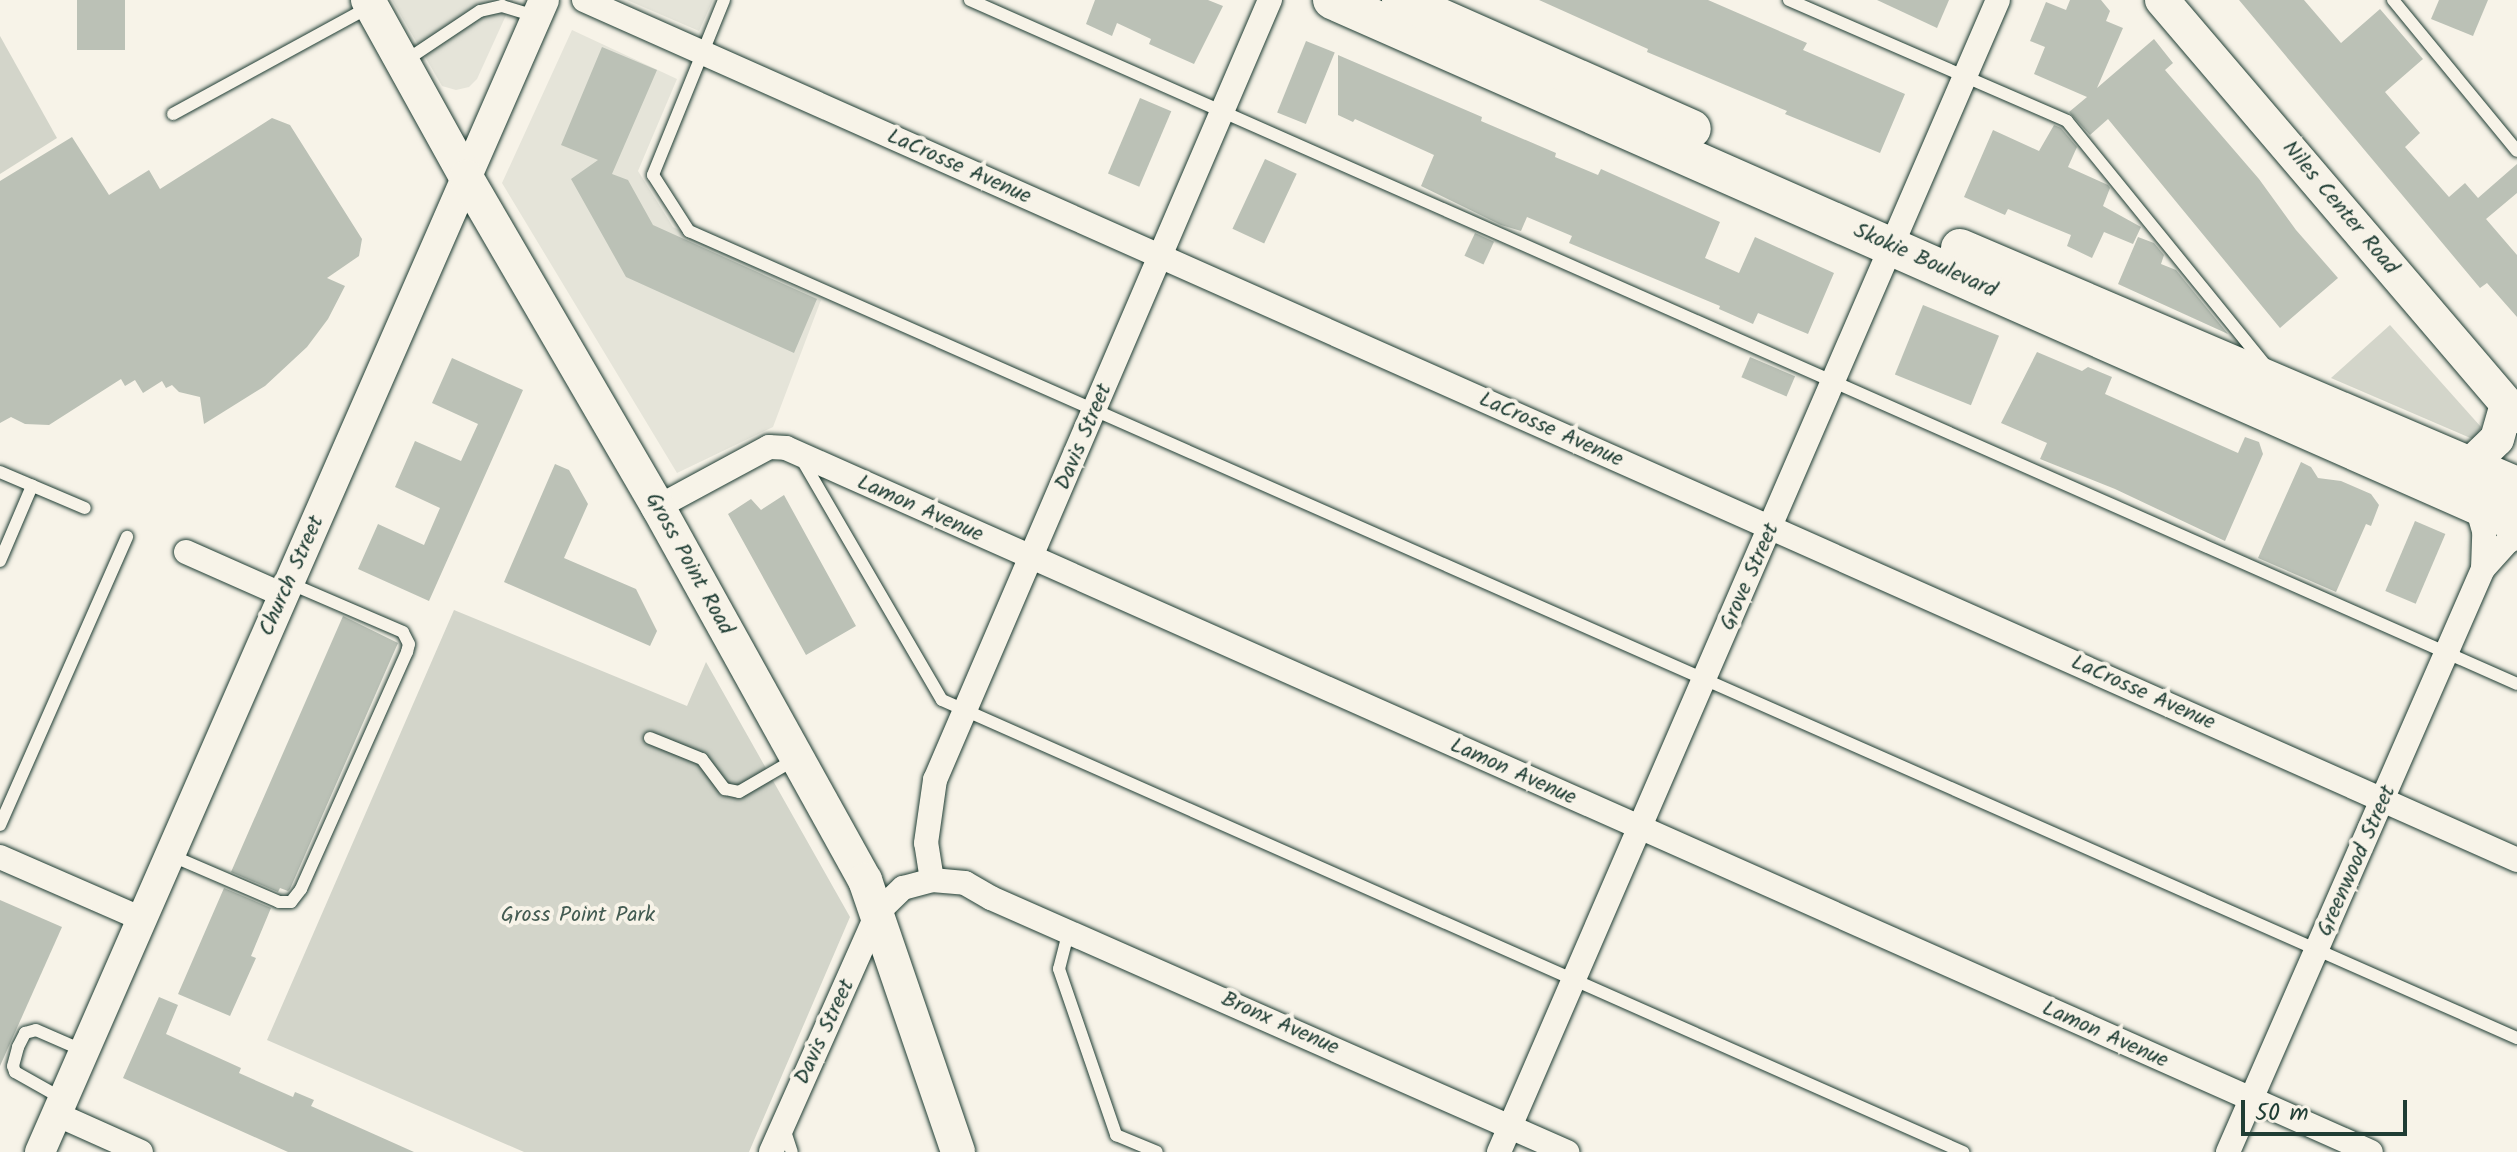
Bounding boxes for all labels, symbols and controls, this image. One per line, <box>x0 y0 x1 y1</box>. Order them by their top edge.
street label: LaCrosse Avenue <box>883 123 1035 211</box>
street label: Niles Center Road <box>2276 136 2404 280</box>
street label: Skokie Boulevard <box>1849 218 2001 304</box>
street label: Davis Street <box>1050 380 1118 494</box>
street label: LaCrosse Avenue <box>1475 386 1627 474</box>
street label: Lamon Avenue <box>853 469 987 549</box>
street label: Gross Point Road <box>639 488 739 640</box>
street label: Church Street <box>254 512 330 640</box>
street label: Grove Street <box>1715 519 1785 635</box>
street label: LaCrosse Avenue <box>2067 649 2219 737</box>
street label: Lamon Avenue <box>1446 732 1580 812</box>
street label: Greenwood Street <box>2312 781 2402 941</box>
park label: Gross Point Park <box>501 903 655 929</box>
street label: Davis Street <box>789 975 861 1089</box>
street label: Bronx Avenue <box>1217 986 1343 1062</box>
street label: Lamon Avenue <box>2038 995 2172 1075</box>
scale bar <box>2245 1084 2411 1134</box>
text: 50 m <box>2255 1094 2309 1133</box>

